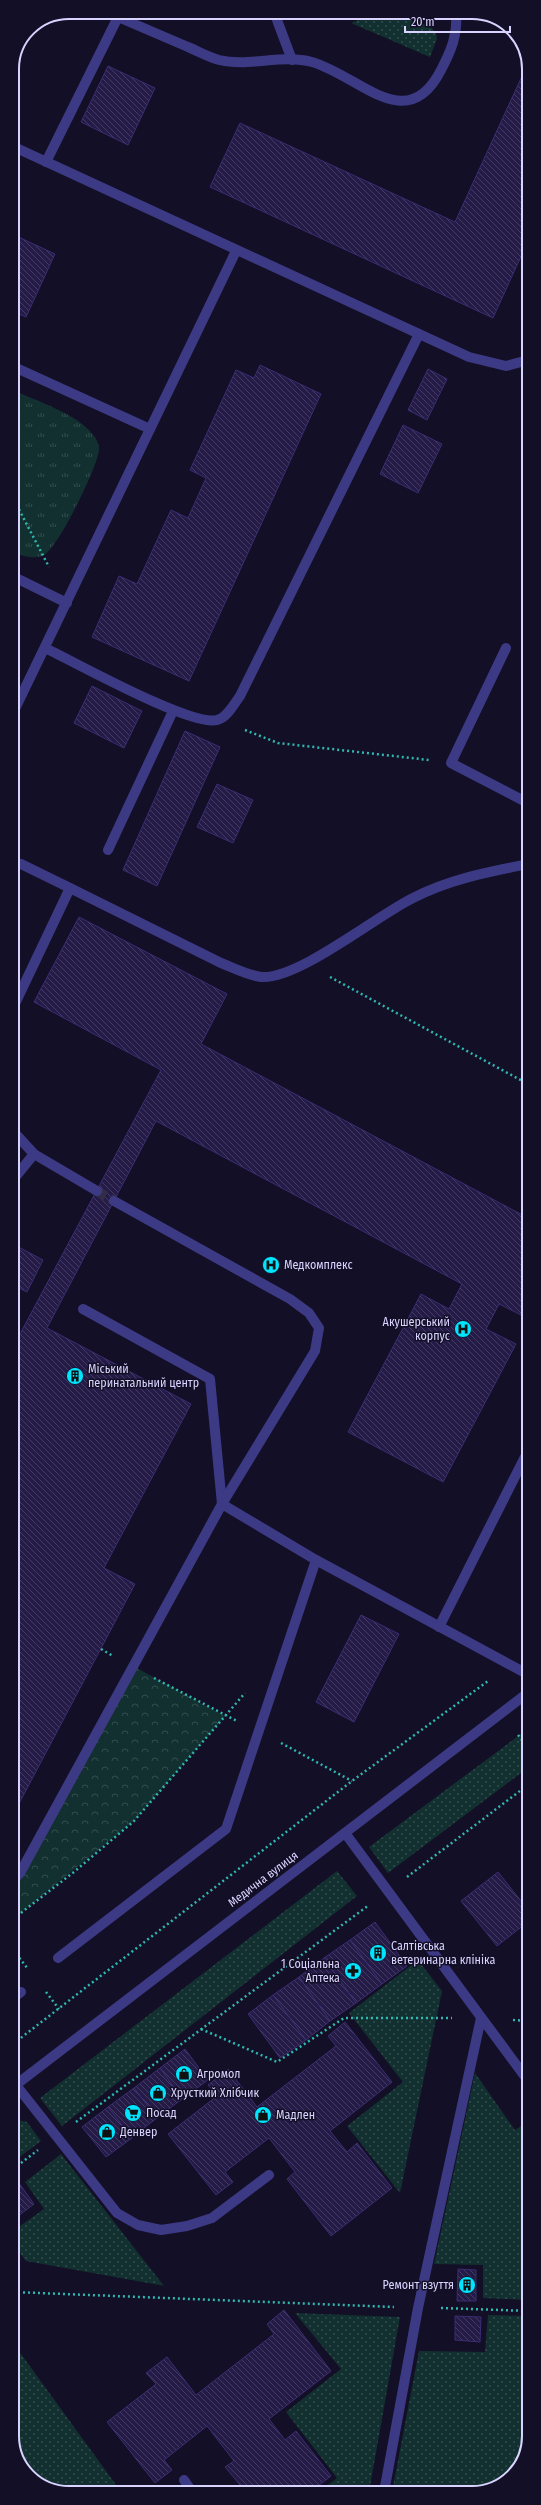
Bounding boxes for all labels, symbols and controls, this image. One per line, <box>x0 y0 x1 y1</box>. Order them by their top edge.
scale bar <box>405 8 510 34</box>
text: 20 m <box>411 15 435 29</box>
hospital icon: Медкомплекс <box>261 1255 281 1275</box>
place label: Медкомплекс <box>284 1258 353 1272</box>
place label: Акушерський корпус <box>383 1315 450 1343</box>
hospital icon: Акушерський корпус <box>453 1319 473 1339</box>
place label: Міський перинатальний центр <box>88 1362 199 1390</box>
building icon: Міський перинатальний центр <box>65 1366 85 1386</box>
street label: Медична вулиця <box>225 1848 301 1910</box>
place label: Салтівська ветеринарна клініка <box>391 1939 495 1967</box>
building icon: Салтівська ветеринарна клініка <box>368 1943 388 1963</box>
place label: 1 Соціальна Аптека <box>281 1957 340 1985</box>
pharmacy icon: 1 Соціальна Аптека <box>343 1961 363 1981</box>
shop icon: Агромол <box>174 2064 194 2084</box>
place label: Агромол <box>197 2067 240 2081</box>
shop icon: Хрусткий Хлібчик <box>148 2083 168 2103</box>
place label: Хрусткий Хлібчик <box>171 2086 259 2100</box>
supermarket icon: Посад <box>123 2103 143 2123</box>
shop icon: Мадлен <box>253 2105 273 2125</box>
place label: Посад <box>146 2106 177 2120</box>
place label: Мадлен <box>276 2108 315 2122</box>
shop icon: Денвер <box>97 2122 117 2142</box>
place label: Денвер <box>119 2125 157 2139</box>
building icon: Ремонт взуття <box>457 2275 477 2295</box>
place label: Ремонт взуття <box>383 2278 454 2292</box>

